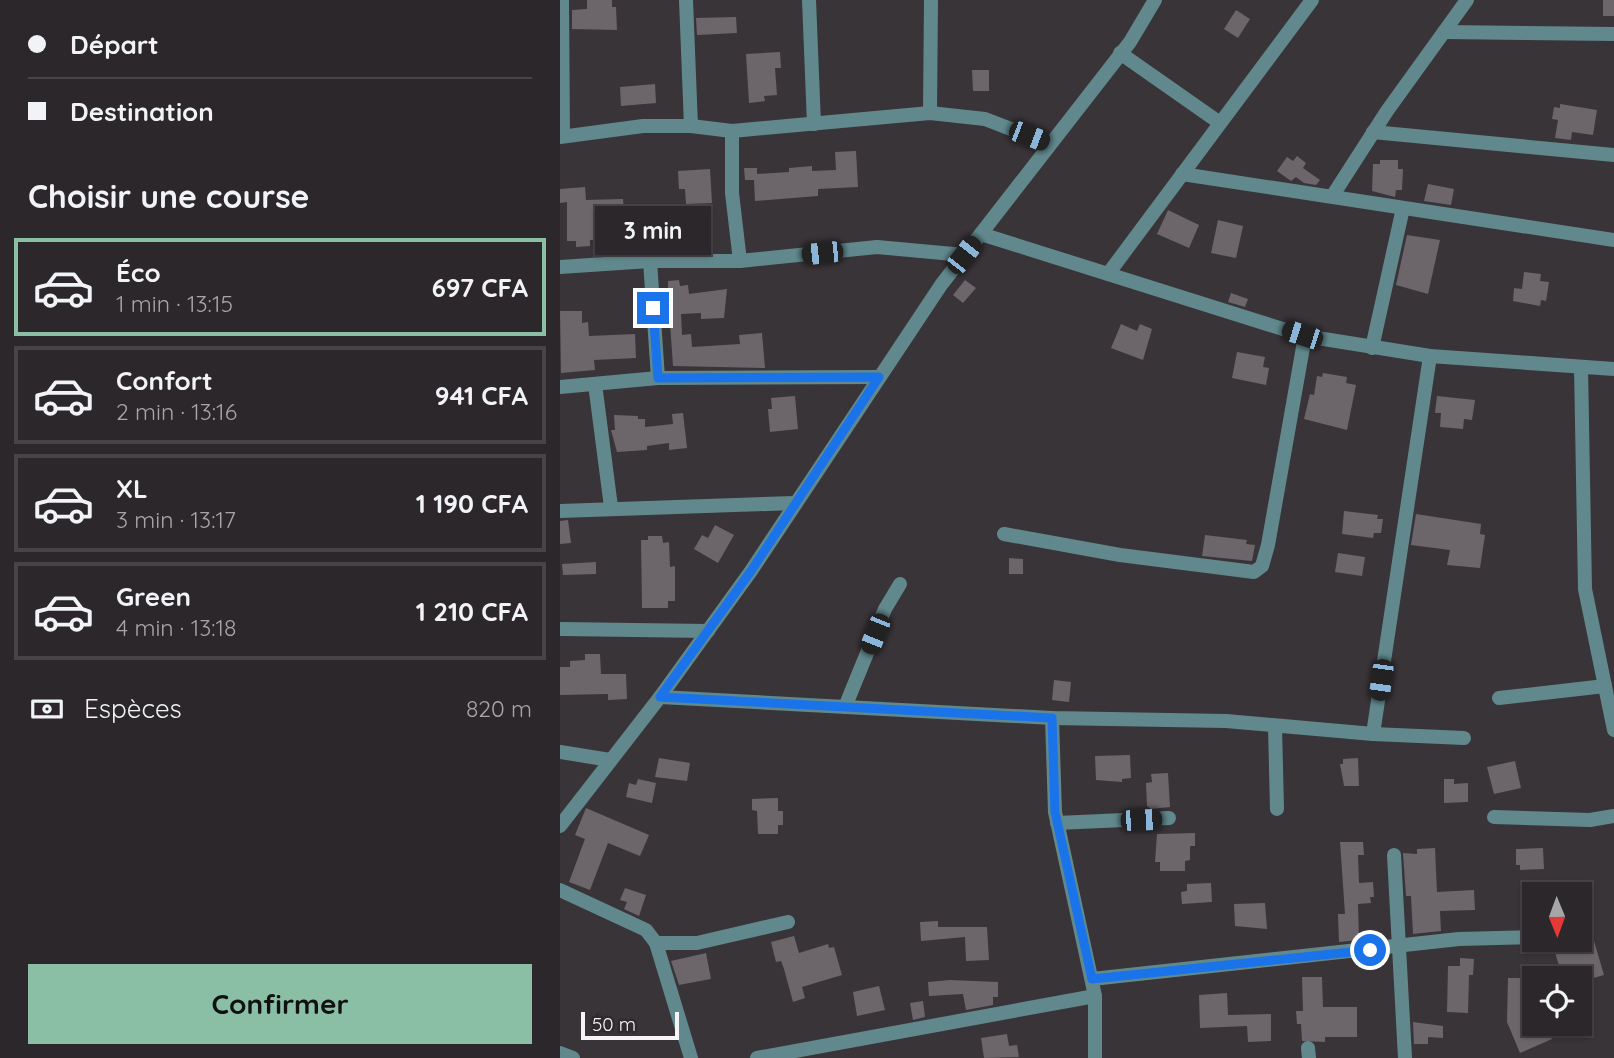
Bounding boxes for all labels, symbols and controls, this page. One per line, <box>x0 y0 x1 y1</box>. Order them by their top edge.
text: Départ <box>70 28 159 61</box>
text: Destination <box>70 95 214 128</box>
car <box>1006 119 1053 153</box>
text: Choisir une course <box>28 176 309 216</box>
callout: 3 min <box>595 206 711 256</box>
text: 3 min <box>623 216 683 245</box>
car <box>943 232 986 278</box>
car <box>801 240 844 266</box>
icon: car <box>32 256 95 319</box>
text: Éco <box>116 256 161 289</box>
text: 697 CFA <box>431 271 528 304</box>
text: 1 min · 13:15 <box>116 289 233 318</box>
route end <box>637 292 669 324</box>
car <box>1279 319 1326 351</box>
icon: car <box>32 364 95 427</box>
text: Confort <box>116 364 213 397</box>
text: 941 CFA <box>435 379 528 412</box>
text: 2 min · 13:16 <box>116 397 237 426</box>
icon: car <box>32 472 95 535</box>
text: XL <box>116 472 148 505</box>
text: 1 190 CFA <box>416 487 528 520</box>
text: 3 min · 13:17 <box>116 505 236 534</box>
icon: car <box>32 580 95 643</box>
text: Green <box>116 580 191 613</box>
text: 1 210 CFA <box>416 595 528 628</box>
car <box>858 611 893 657</box>
text: 4 min · 13:18 <box>116 613 236 642</box>
car <box>1368 658 1395 702</box>
icon: cash <box>28 690 66 728</box>
text: Espèces <box>84 692 182 725</box>
text: 820 m <box>466 694 532 723</box>
car <box>1120 809 1163 831</box>
north arrow <box>1522 882 1592 952</box>
map controls <box>1522 882 1592 1036</box>
route start <box>1354 934 1386 966</box>
button: Confirmer <box>28 964 532 1044</box>
button: locate <box>1522 966 1592 1036</box>
scale bar <box>581 1009 679 1041</box>
text: 50 m <box>592 1012 636 1036</box>

